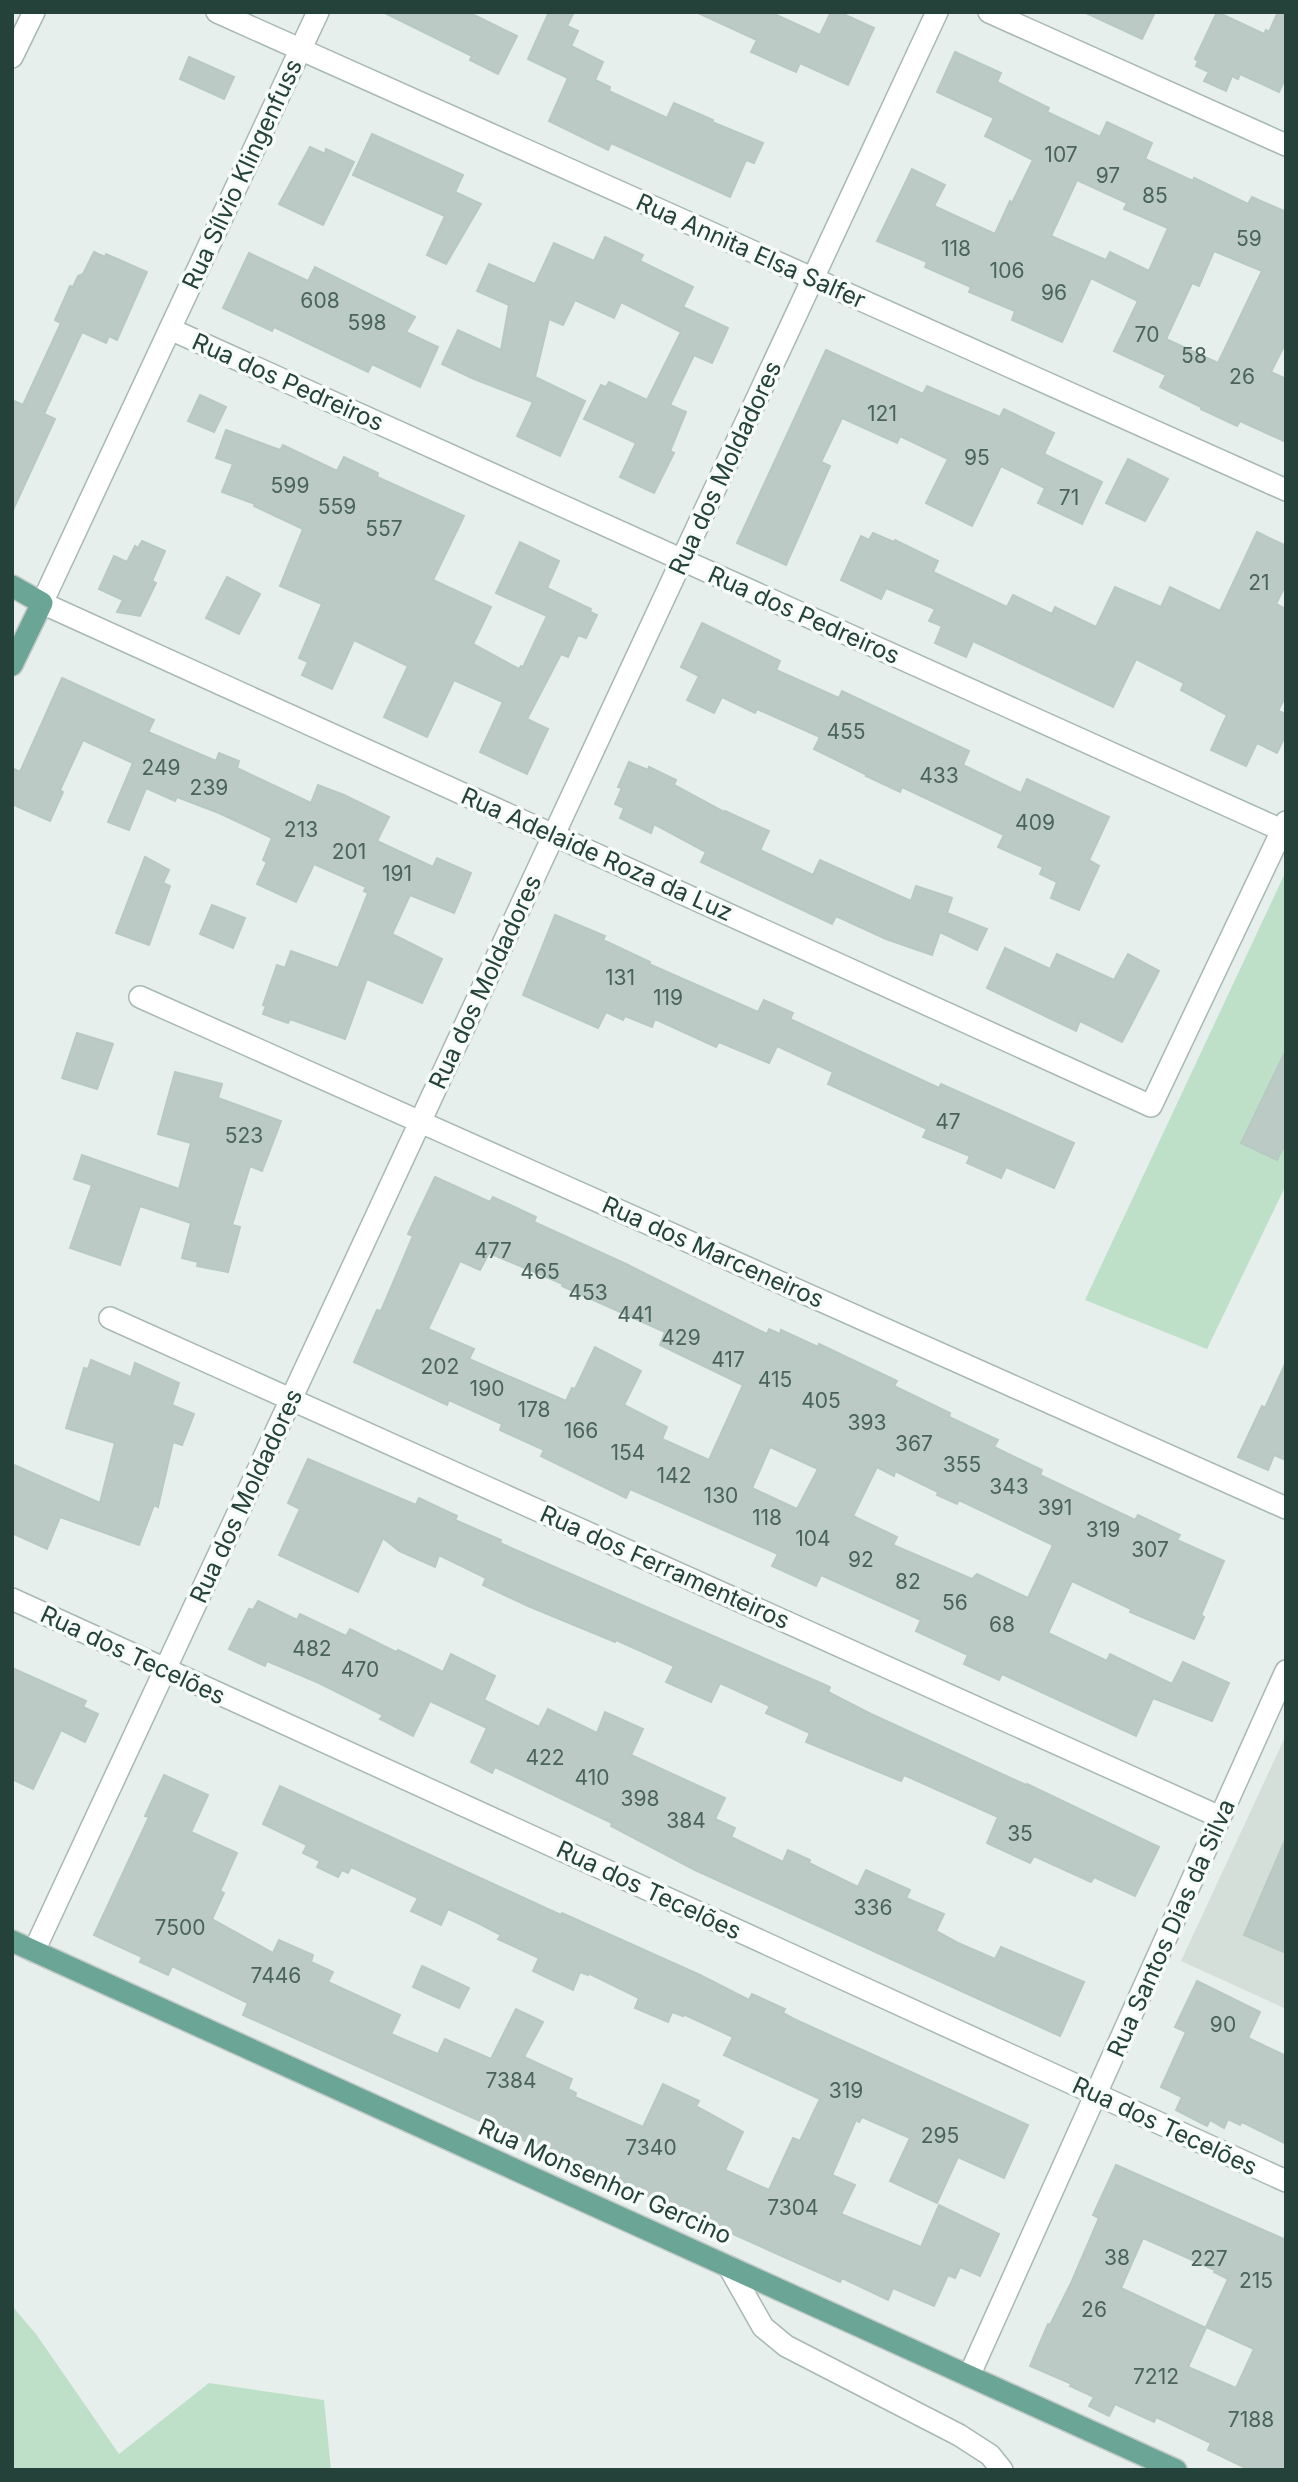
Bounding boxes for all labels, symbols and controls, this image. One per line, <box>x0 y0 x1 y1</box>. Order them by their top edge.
street label: Rua Sílvio Klingenfuss <box>176 54 308 294</box>
house number: 107 <box>1044 142 1078 167</box>
house number: 97 <box>1096 163 1120 188</box>
house number: 85 <box>1142 183 1168 208</box>
street label: Rua Annita Elsa Salfer <box>632 187 870 315</box>
house number: 59 <box>1236 226 1262 251</box>
house number: 118 <box>941 236 971 261</box>
house number: 106 <box>990 258 1024 283</box>
house number: 96 <box>1041 280 1067 305</box>
house number: 608 <box>300 288 340 313</box>
house number: 598 <box>348 310 386 335</box>
house number: 70 <box>1135 322 1159 347</box>
street label: Rua dos Pedreiros <box>188 327 388 437</box>
house number: 58 <box>1181 343 1207 368</box>
street label: Rua dos Moldadores <box>663 356 787 580</box>
house number: 26 <box>1229 364 1255 389</box>
house number: 121 <box>867 401 897 426</box>
house number: 95 <box>964 445 990 470</box>
house number: 599 <box>271 473 309 498</box>
house number: 71 <box>1059 485 1079 510</box>
house number: 559 <box>318 494 356 519</box>
house number: 557 <box>365 516 403 541</box>
street label: Rua dos Pedreiros <box>704 560 904 670</box>
house number: 21 <box>1248 570 1270 595</box>
house number: 455 <box>826 719 866 744</box>
house number: 249 <box>141 755 181 780</box>
house number: 433 <box>919 763 959 788</box>
house number: 239 <box>190 775 228 800</box>
street label: Rua Adelaide Roza da Luz <box>457 781 737 927</box>
house number: 409 <box>1015 810 1055 835</box>
house number: 213 <box>284 817 318 842</box>
house number: 201 <box>332 839 366 864</box>
house number: 191 <box>382 861 412 886</box>
street label: Rua dos Moldadores <box>423 870 547 1094</box>
house number: 131 <box>605 965 635 990</box>
house number: 119 <box>653 985 683 1010</box>
house number: 47 <box>935 1109 961 1134</box>
house number: 523 <box>225 1123 263 1148</box>
street label: Rua dos Marceneiros <box>598 1190 828 1314</box>
house number: 477 <box>474 1238 512 1263</box>
house number: 465 <box>520 1259 560 1284</box>
house number: 453 <box>568 1280 608 1305</box>
house number: 441 <box>617 1302 653 1327</box>
house number: 429 <box>661 1325 701 1350</box>
house number: 417 <box>711 1347 745 1372</box>
house number: 202 <box>421 1354 459 1379</box>
house number: 415 <box>758 1367 792 1392</box>
house number: 190 <box>470 1376 504 1401</box>
street label: Rua dos Moldadores <box>184 1384 308 1608</box>
house number: 405 <box>801 1388 841 1413</box>
house number: 178 <box>517 1397 551 1422</box>
house number: 393 <box>848 1410 886 1435</box>
house number: 166 <box>564 1418 598 1443</box>
house number: 367 <box>895 1431 933 1456</box>
house number: 154 <box>611 1440 645 1465</box>
house number: 355 <box>943 1452 981 1477</box>
house number: 142 <box>657 1463 691 1488</box>
house number: 343 <box>989 1474 1029 1499</box>
house number: 130 <box>704 1483 738 1508</box>
house number: 391 <box>1038 1495 1072 1520</box>
street label: Rua dos Ferramenteiros <box>536 1499 794 1635</box>
house number: 118 <box>752 1505 782 1530</box>
house number: 319 <box>1086 1517 1120 1542</box>
house number: 104 <box>795 1526 831 1551</box>
house number: 307 <box>1131 1537 1169 1562</box>
house number: 92 <box>848 1547 874 1572</box>
house number: 82 <box>895 1569 921 1594</box>
house number: 56 <box>942 1590 968 1615</box>
street label: Rua dos Tecelões <box>36 1599 230 1711</box>
house number: 68 <box>989 1612 1015 1637</box>
house number: 482 <box>292 1636 332 1661</box>
house number: 470 <box>341 1657 379 1682</box>
house number: 422 <box>525 1745 565 1770</box>
house number: 410 <box>575 1765 609 1790</box>
house number: 398 <box>621 1786 660 1811</box>
street label: Rua Santos Dias da Silva <box>1101 1795 1241 2061</box>
house number: 384 <box>666 1808 706 1833</box>
house number: 35 <box>1007 1821 1033 1846</box>
street label: Rua dos Tecelões <box>552 1834 746 1946</box>
house number: 336 <box>854 1895 892 1920</box>
house number: 7500 <box>155 1915 205 1940</box>
house number: 7446 <box>251 1963 301 1988</box>
house number: 90 <box>1210 2012 1236 2037</box>
house number: 7384 <box>485 2068 537 2093</box>
street label: Rua dos Tecelões <box>1068 2070 1262 2182</box>
house number: 319 <box>829 2078 863 2103</box>
street label: Rua Monsenhor Gercino <box>474 2112 736 2250</box>
house number: 295 <box>921 2123 959 2148</box>
house number: 7340 <box>625 2135 677 2160</box>
house number: 7304 <box>767 2195 819 2220</box>
house number: 38 <box>1104 2245 1130 2270</box>
house number: 227 <box>1190 2246 1228 2271</box>
house number: 215 <box>1239 2268 1273 2293</box>
house number: 26 <box>1081 2297 1107 2322</box>
house number: 7212 <box>1133 2364 1179 2389</box>
house number: 7188 <box>1228 2407 1274 2432</box>

